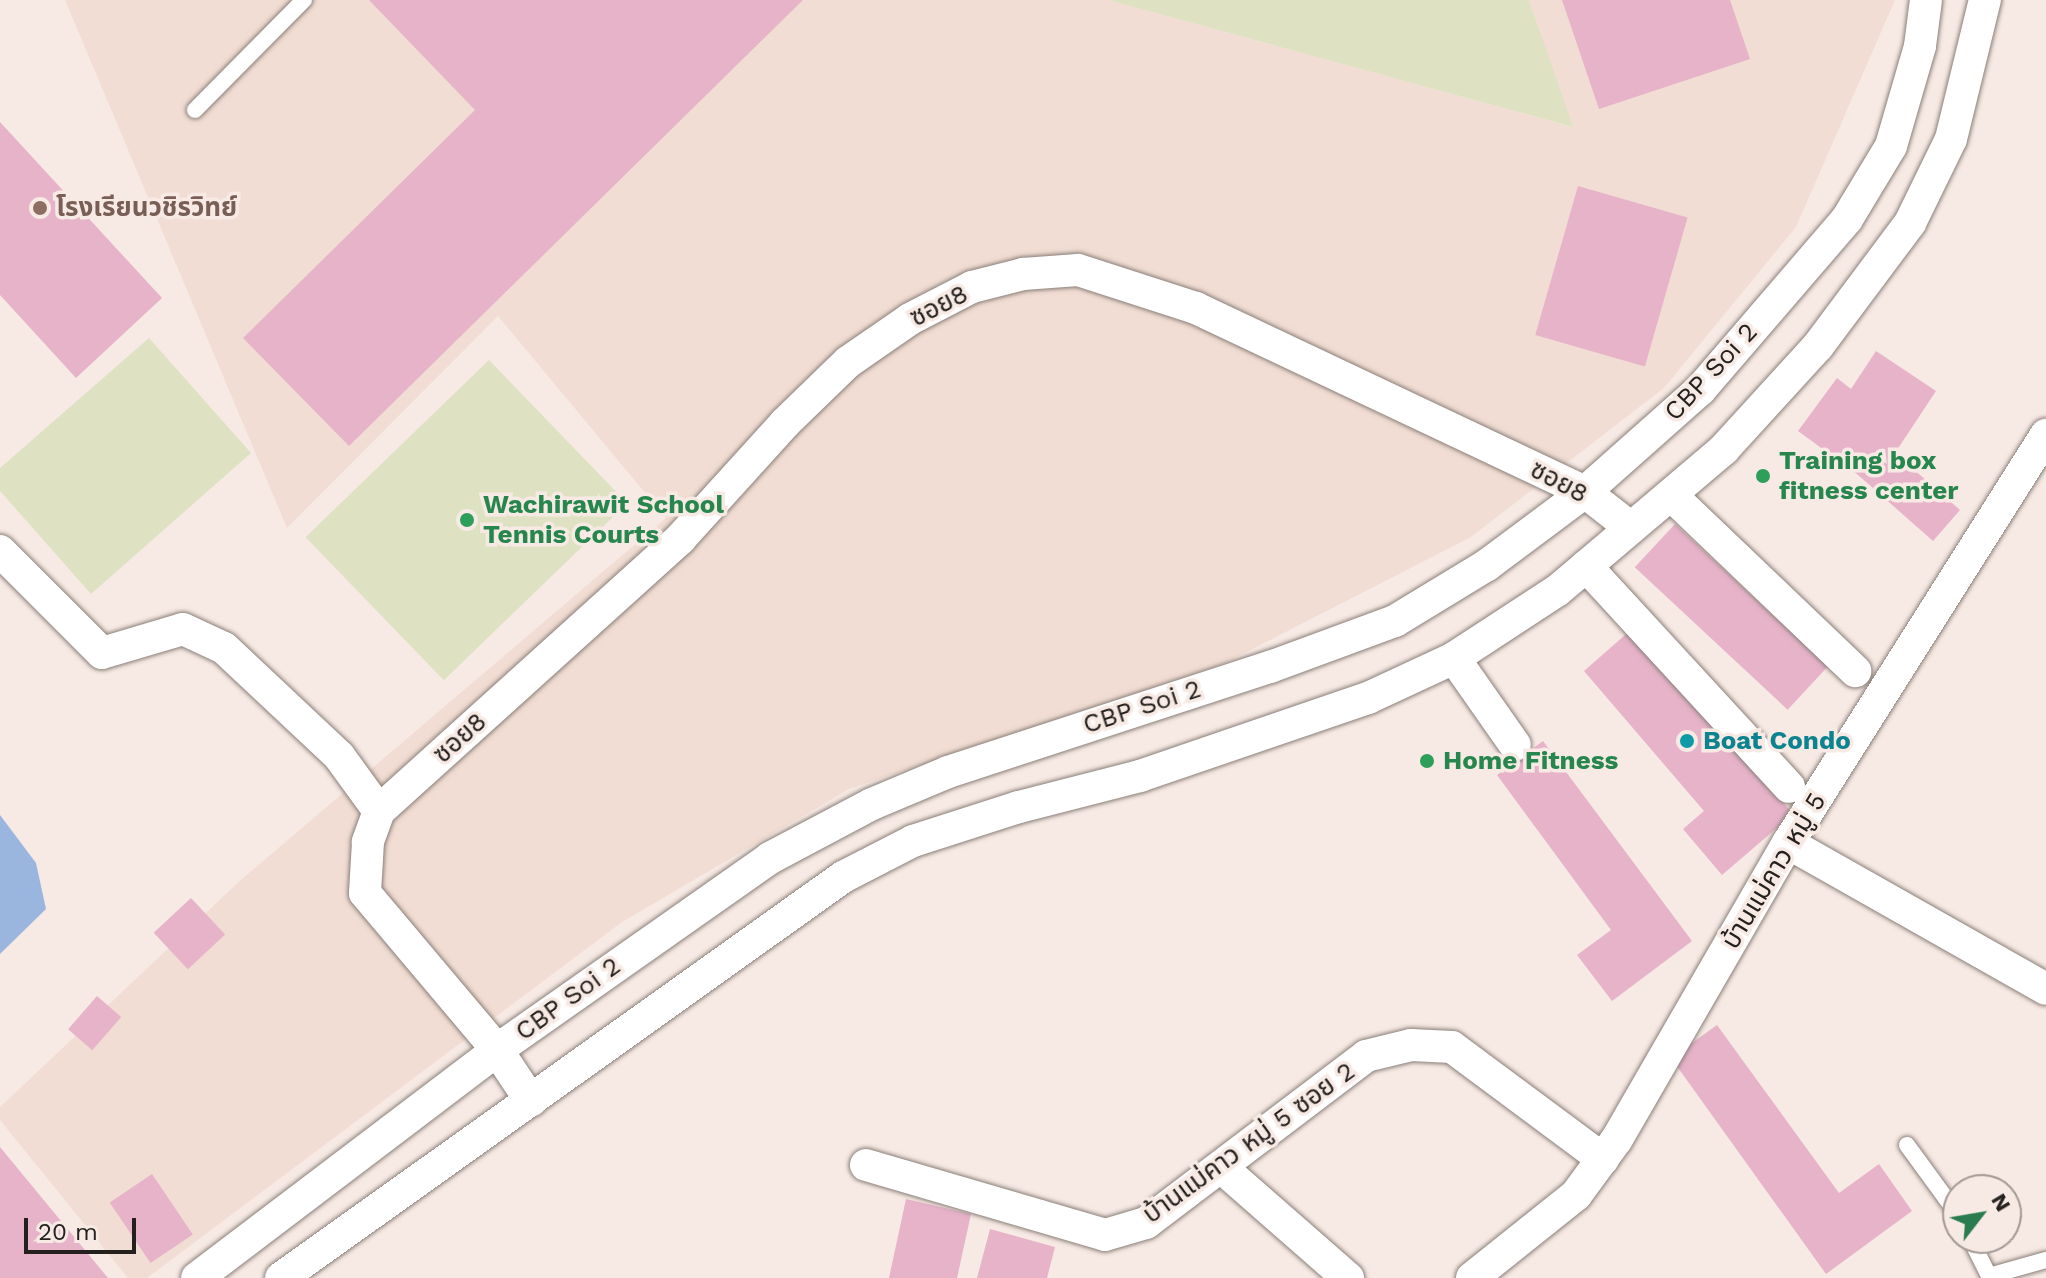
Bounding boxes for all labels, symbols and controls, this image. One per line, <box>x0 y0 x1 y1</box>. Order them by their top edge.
place label: โรงเรียนวชิรวิทย์ <box>56 192 237 224</box>
marker: โรงเรียนวชิรวิทย์ <box>31 199 49 217</box>
street label: ซอย8 <box>905 278 973 334</box>
street label: CBP Soi 2 <box>1658 316 1764 428</box>
place label: Training box fitness center <box>1779 445 1958 506</box>
street label: ซอย8 <box>1525 454 1593 510</box>
marker: Training box fitness center <box>1754 467 1772 485</box>
place label: Wachirawit School Tennis Courts <box>483 489 724 550</box>
marker: Wachirawit School Tennis Courts <box>458 511 476 529</box>
street label: CBP Soi 2 <box>1079 673 1205 741</box>
street label: ซอย8 <box>427 706 493 770</box>
place label: Boat Condo <box>1703 725 1851 757</box>
marker: Boat Condo <box>1678 732 1696 750</box>
place label: Home Fitness <box>1443 745 1618 777</box>
marker: Home Fitness <box>1418 752 1436 770</box>
street label: บ้านแม่คาว หมู่ 5 <box>1715 787 1833 955</box>
street label: CBP Soi 2 <box>509 950 627 1048</box>
street label: บ้านแม่คาว หมู่ 5 ซอย 2 <box>1137 1056 1361 1230</box>
north arrow <box>1942 1174 2022 1254</box>
text: N <box>1986 1189 2016 1216</box>
scale bar <box>28 1202 140 1252</box>
text: 20 m <box>38 1218 98 1246</box>

